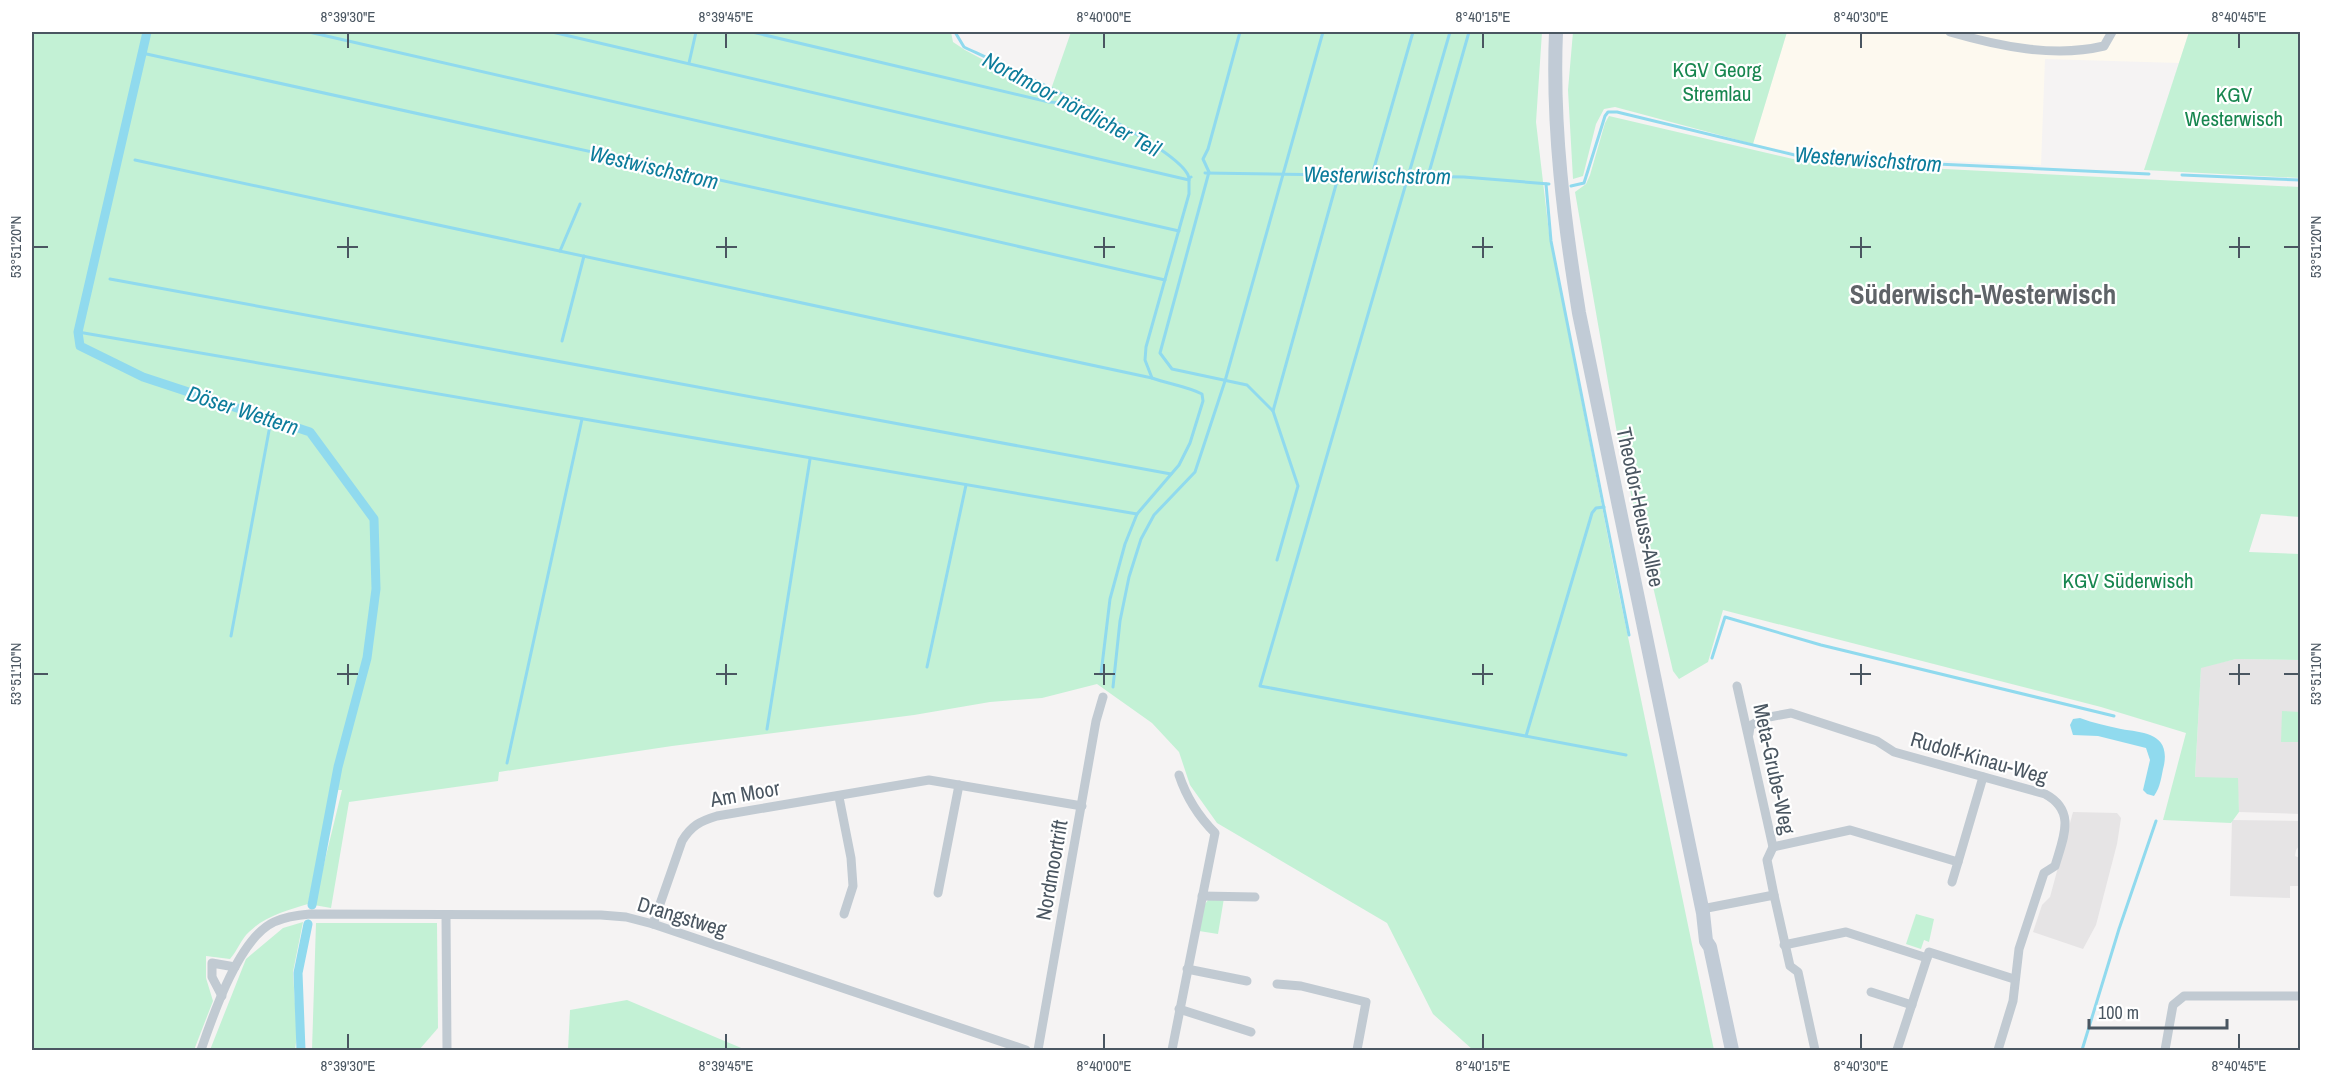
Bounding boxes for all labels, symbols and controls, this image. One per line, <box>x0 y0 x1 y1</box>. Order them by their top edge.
text: 8°39'30"E <box>320 6 376 27</box>
text: 8°39'45"E <box>698 6 754 27</box>
text: 8°40'00"E <box>1076 6 1132 27</box>
text: 8°40'15"E <box>1455 6 1511 27</box>
text: 8°40'30"E <box>1833 6 1889 27</box>
text: 8°40'45"E <box>2211 6 2267 27</box>
water label: Nordmoor nördlicher Teil <box>978 44 1167 164</box>
park label: KGV Georg Stremlau <box>1672 55 1762 108</box>
park label: KGV Westerwisch <box>2185 80 2283 133</box>
water label: Westwischstrom <box>586 138 722 196</box>
water label: Westerwischstrom <box>1793 139 1943 179</box>
water label: Westerwischstrom <box>1303 159 1451 191</box>
text: 53°51'20"N <box>5 216 26 278</box>
text: 53°51'20"N <box>2305 216 2326 278</box>
district label: Süderwisch-Westerwisch <box>1850 276 2116 312</box>
water label: Döser Wettern <box>183 378 303 442</box>
street label: Theodor-Heuss-Allee <box>1609 424 1672 589</box>
park label: KGV Süderwisch <box>2062 566 2194 595</box>
text: 53°51'10"N <box>5 643 26 705</box>
text: 53°51'10"N <box>2305 643 2326 705</box>
street label: Meta-Grube-Weg <box>1747 701 1803 837</box>
street label: Rudolf-Kinau-Weg <box>1907 724 2051 791</box>
street label: Am Moor <box>707 773 782 814</box>
street label: Nordmoortrift <box>1028 817 1075 922</box>
street label: Drangstweg <box>634 889 731 944</box>
scale bar <box>2089 992 2227 1030</box>
text: 100 m <box>2098 1000 2139 1025</box>
text: 8°39'30"E <box>320 1055 376 1076</box>
text: 8°39'45"E <box>698 1055 754 1076</box>
text: 8°40'00"E <box>1076 1055 1132 1076</box>
text: 8°40'15"E <box>1455 1055 1511 1076</box>
text: 8°40'30"E <box>1833 1055 1889 1076</box>
text: 8°40'45"E <box>2211 1055 2267 1076</box>

